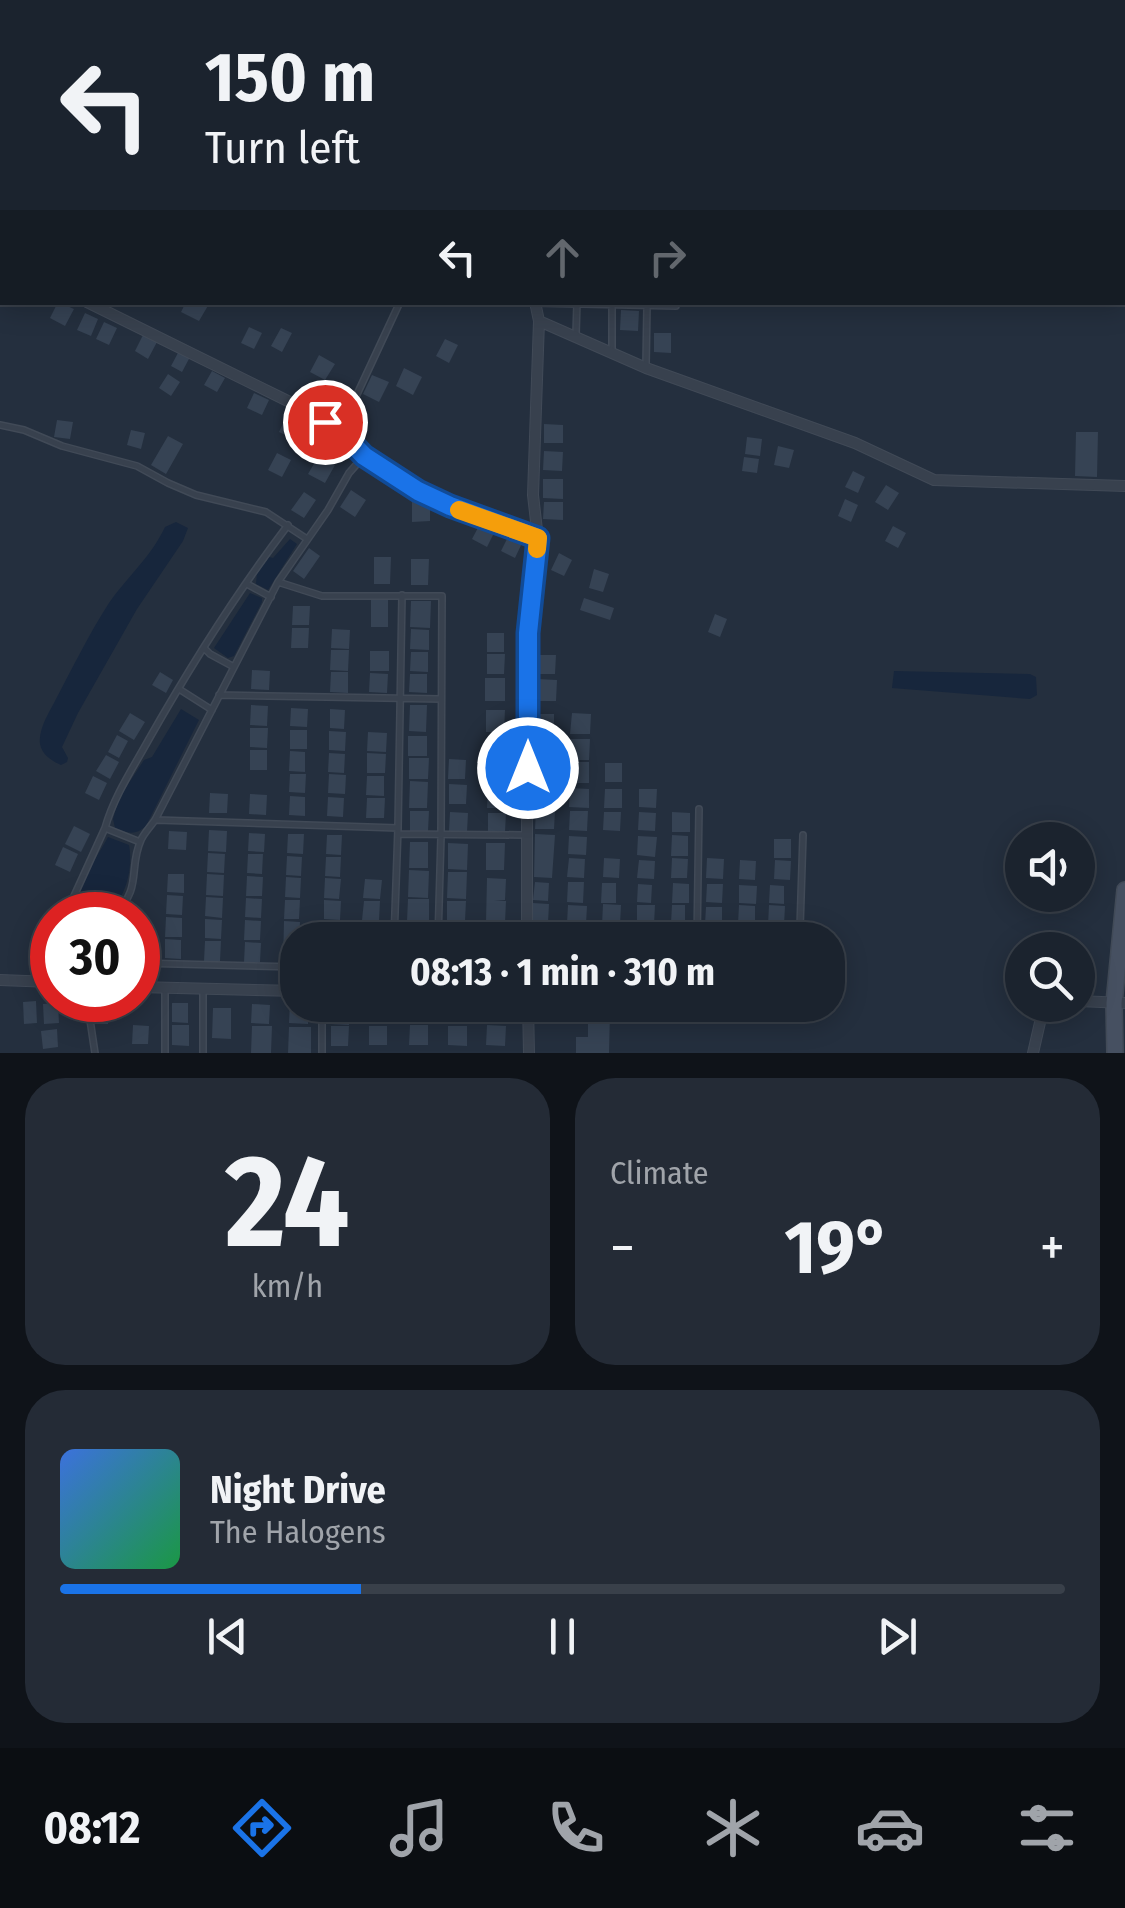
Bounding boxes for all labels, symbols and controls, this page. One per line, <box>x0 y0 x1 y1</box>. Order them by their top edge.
text: 150 m <box>205 36 375 120</box>
icon: left <box>40 40 170 170</box>
text: Turn left <box>205 121 360 175</box>
icon: left <box>430 230 485 285</box>
icon: ahead <box>535 230 590 285</box>
icon: right <box>640 230 695 285</box>
pin <box>283 380 368 465</box>
icon: arrive <box>298 395 353 450</box>
position arrow <box>476 716 580 820</box>
map controls <box>1005 822 1095 1022</box>
button: sound <box>1005 822 1095 912</box>
speed limit sign: 30 <box>30 892 160 1022</box>
button: search <box>1005 932 1095 1022</box>
text: 08:13 · 1 min · 310 m <box>410 949 715 995</box>
text: 24 <box>225 1124 350 1280</box>
text: Climate <box>610 1154 709 1192</box>
text: 19° <box>785 1203 890 1293</box>
text: − <box>610 1215 635 1281</box>
text: + <box>1040 1215 1065 1281</box>
text: km/h <box>252 1267 323 1305</box>
text: Night Drive <box>210 1467 386 1513</box>
text: The Halogens <box>210 1513 386 1551</box>
icon: previous <box>200 1609 255 1664</box>
icon: pause <box>535 1609 590 1664</box>
icon: next <box>870 1609 925 1664</box>
icon: directions <box>227 1793 297 1863</box>
icon: music <box>384 1793 454 1863</box>
icon: phone <box>541 1793 611 1863</box>
icon: climate <box>698 1793 768 1863</box>
icon: car <box>855 1793 925 1863</box>
icon: filters <box>1012 1793 1082 1863</box>
text: 08:12 <box>43 1801 140 1855</box>

